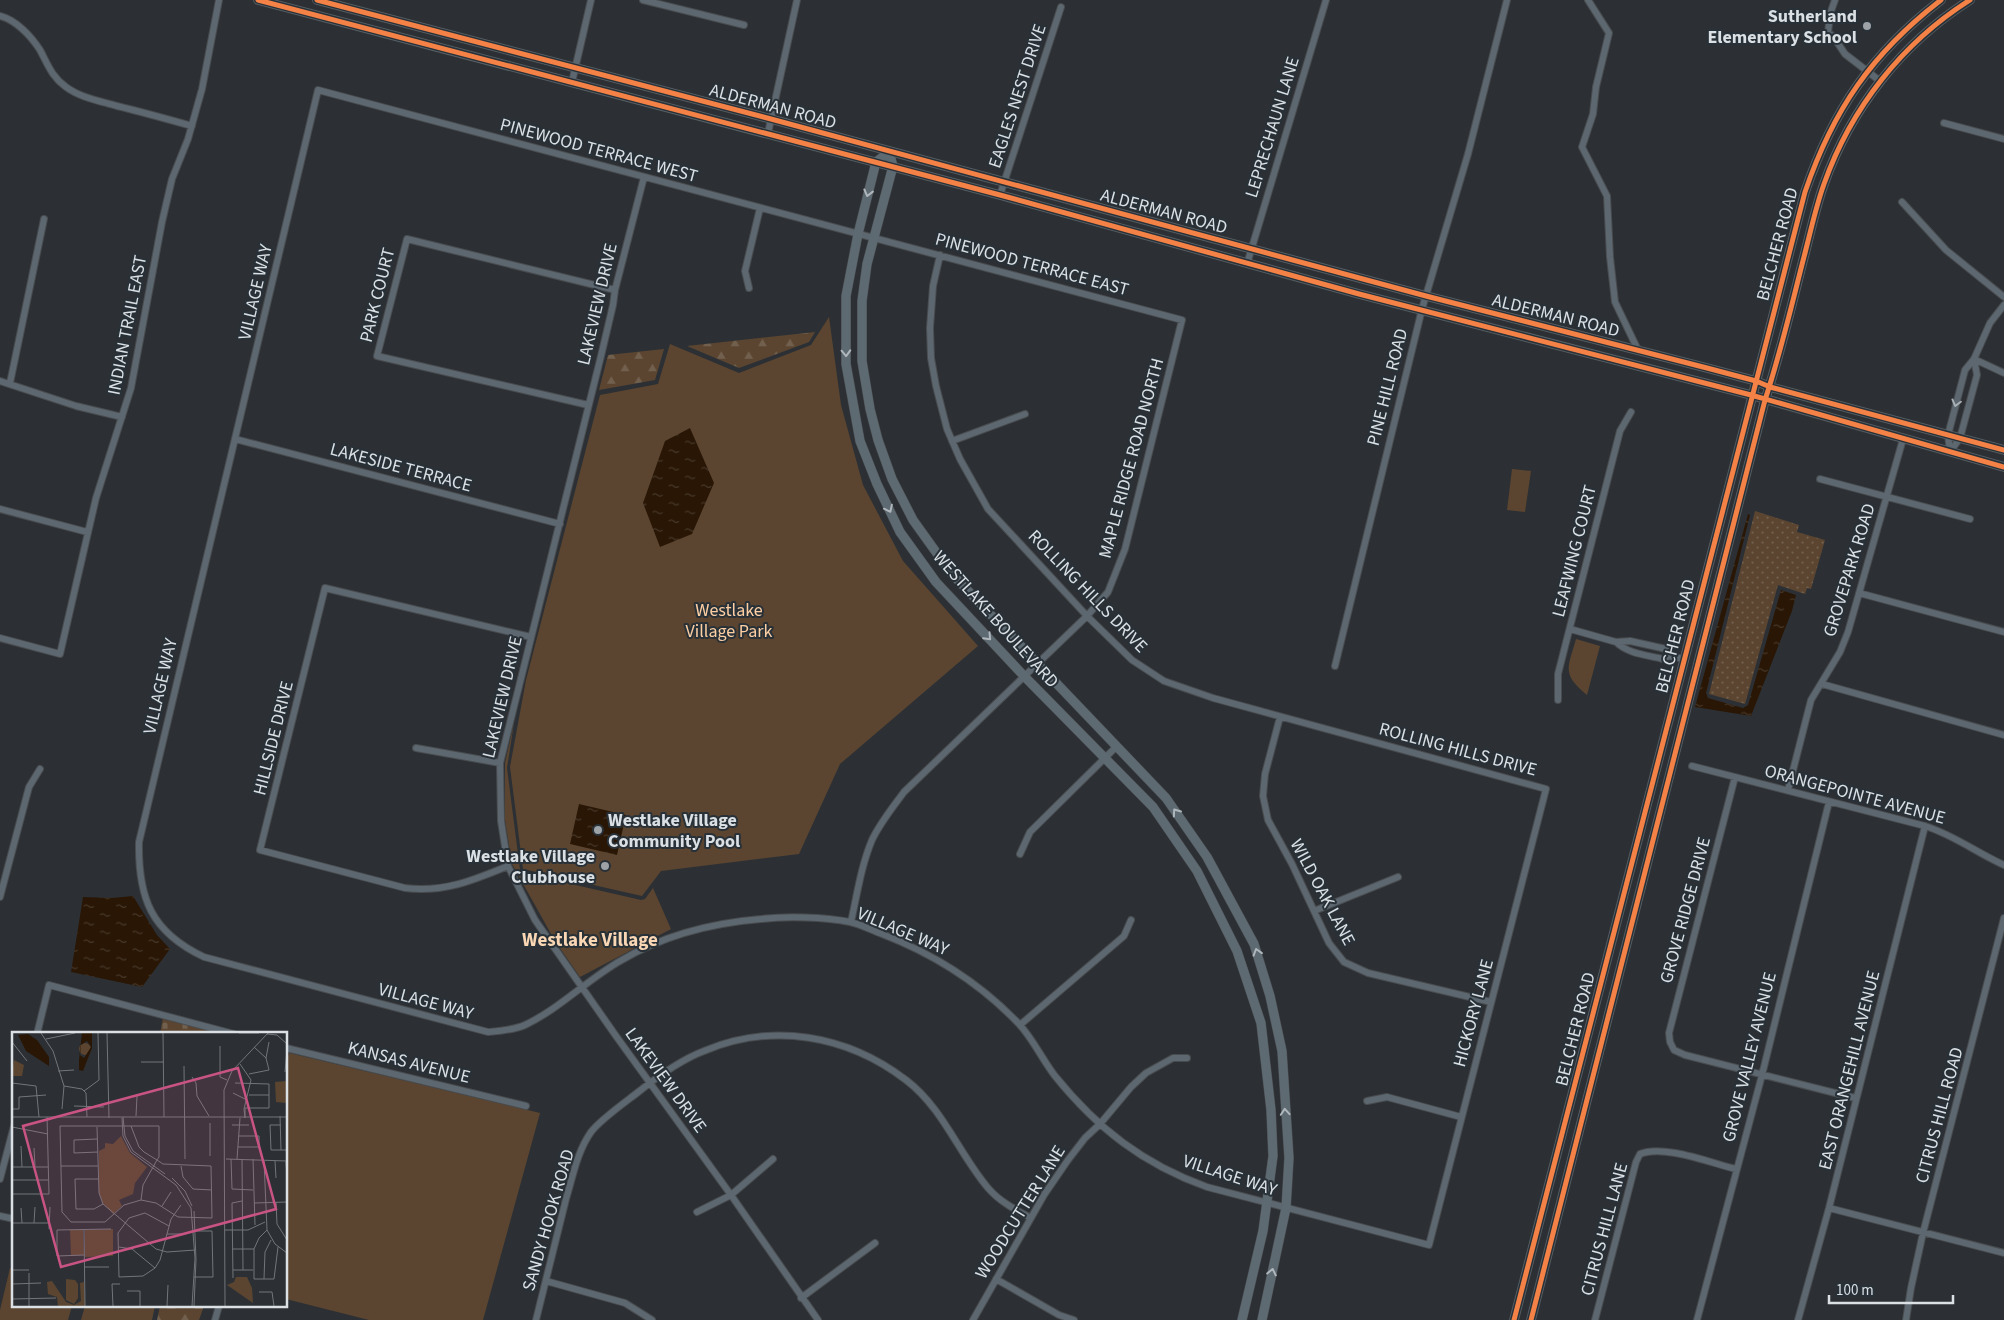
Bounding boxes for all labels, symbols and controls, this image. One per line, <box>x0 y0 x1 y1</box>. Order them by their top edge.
place label: Sutherland Elementary School <box>1707 4 1857 50</box>
marker: Sutherland Elementary School <box>1861 20 1873 32</box>
street label: EAGLES NEST DRIVE <box>982 21 1053 171</box>
street label: LEPRECHAUN LANE <box>1239 54 1306 201</box>
street label: ALDERMAN ROAD <box>707 78 839 135</box>
street label: PINEWOOD TERRACE WEST <box>497 112 701 189</box>
street label: ALDERMAN ROAD <box>1098 183 1230 240</box>
street label: BELCHER ROAD <box>1750 185 1805 304</box>
one-way arrow <box>863 189 874 198</box>
street label: PINEWOOD TERRACE EAST <box>932 227 1132 302</box>
street label: VILLAGE WAY <box>232 241 279 342</box>
street label: LAKEVIEW DRIVE <box>571 241 624 368</box>
street label: PARK COURT <box>354 245 401 345</box>
street label: INDIAN TRAIL EAST <box>102 253 153 397</box>
street label: ALDERMAN ROAD <box>1490 288 1622 343</box>
street label: PINE HILL ROAD <box>1361 326 1414 448</box>
one-way arrow <box>841 350 851 358</box>
street label: MAPLE RIDGE ROAD NORTH <box>1093 355 1170 561</box>
one-way arrow <box>1951 399 1962 408</box>
street label: LAKESIDE TERRACE <box>327 437 475 498</box>
street label: LEAFWING COURT <box>1546 482 1603 620</box>
street label: GROVEPARK ROAD <box>1817 500 1882 640</box>
one-way arrow <box>883 504 893 513</box>
street label: ROLLING HILLS DRIVE <box>1022 524 1153 658</box>
street label: WESTLAKE BOULEVARD <box>927 545 1064 694</box>
street label: BELCHER ROAD <box>1649 577 1702 696</box>
park label: Westlake Village Park <box>686 598 773 644</box>
one-way arrow <box>982 631 991 640</box>
street label: LAKEVIEW DRIVE <box>476 634 529 761</box>
street label: VILLAGE WAY <box>137 635 184 736</box>
street label: HILLSIDE DRIVE <box>247 678 300 798</box>
street label: ROLLING HILLS DRIVE <box>1376 716 1540 783</box>
street label: ORANGEPOINTE AVENUE <box>1762 758 1948 831</box>
place label: Westlake Village Community Pool <box>608 808 740 854</box>
one-way arrow <box>1173 808 1182 818</box>
marker: Westlake Village Community Pool <box>592 824 604 836</box>
street label: WILD OAK LANE <box>1284 834 1361 950</box>
street label: GROVE RIDGE DRIVE <box>1654 834 1717 986</box>
place label: Westlake Village Clubhouse <box>466 844 595 890</box>
marker: Westlake Village Clubhouse <box>599 860 611 872</box>
street label: VILLAGE WAY <box>853 901 953 962</box>
district label: Westlake Village <box>522 927 658 954</box>
one-way arrow <box>1252 949 1262 957</box>
street label: HICKORY LANE <box>1447 956 1500 1070</box>
street label: EAST ORANGEHILL AVENUE <box>1813 968 1886 1172</box>
street label: GROVE VALLEY AVENUE <box>1716 969 1783 1145</box>
street label: BELCHER ROAD <box>1549 970 1602 1089</box>
street label: VILLAGE WAY <box>376 977 477 1026</box>
street label: LAKEVIEW DRIVE <box>619 1023 712 1138</box>
inset map <box>12 1032 288 1308</box>
street label: KANSAS AVENUE <box>345 1035 473 1090</box>
street label: CITRUS HILL ROAD <box>1909 1044 1970 1186</box>
one-way arrow <box>1280 1107 1291 1115</box>
street label: WOODCUTTER LANE <box>969 1141 1072 1284</box>
street label: SANDY HOOK ROAD <box>516 1146 581 1294</box>
street label: VILLAGE WAY <box>1180 1149 1281 1203</box>
street label: CITRUS HILL LANE <box>1575 1160 1634 1298</box>
one-way arrow <box>1266 1268 1277 1277</box>
scale bar <box>1829 1272 1953 1304</box>
text: 100 m <box>1836 1280 1874 1301</box>

